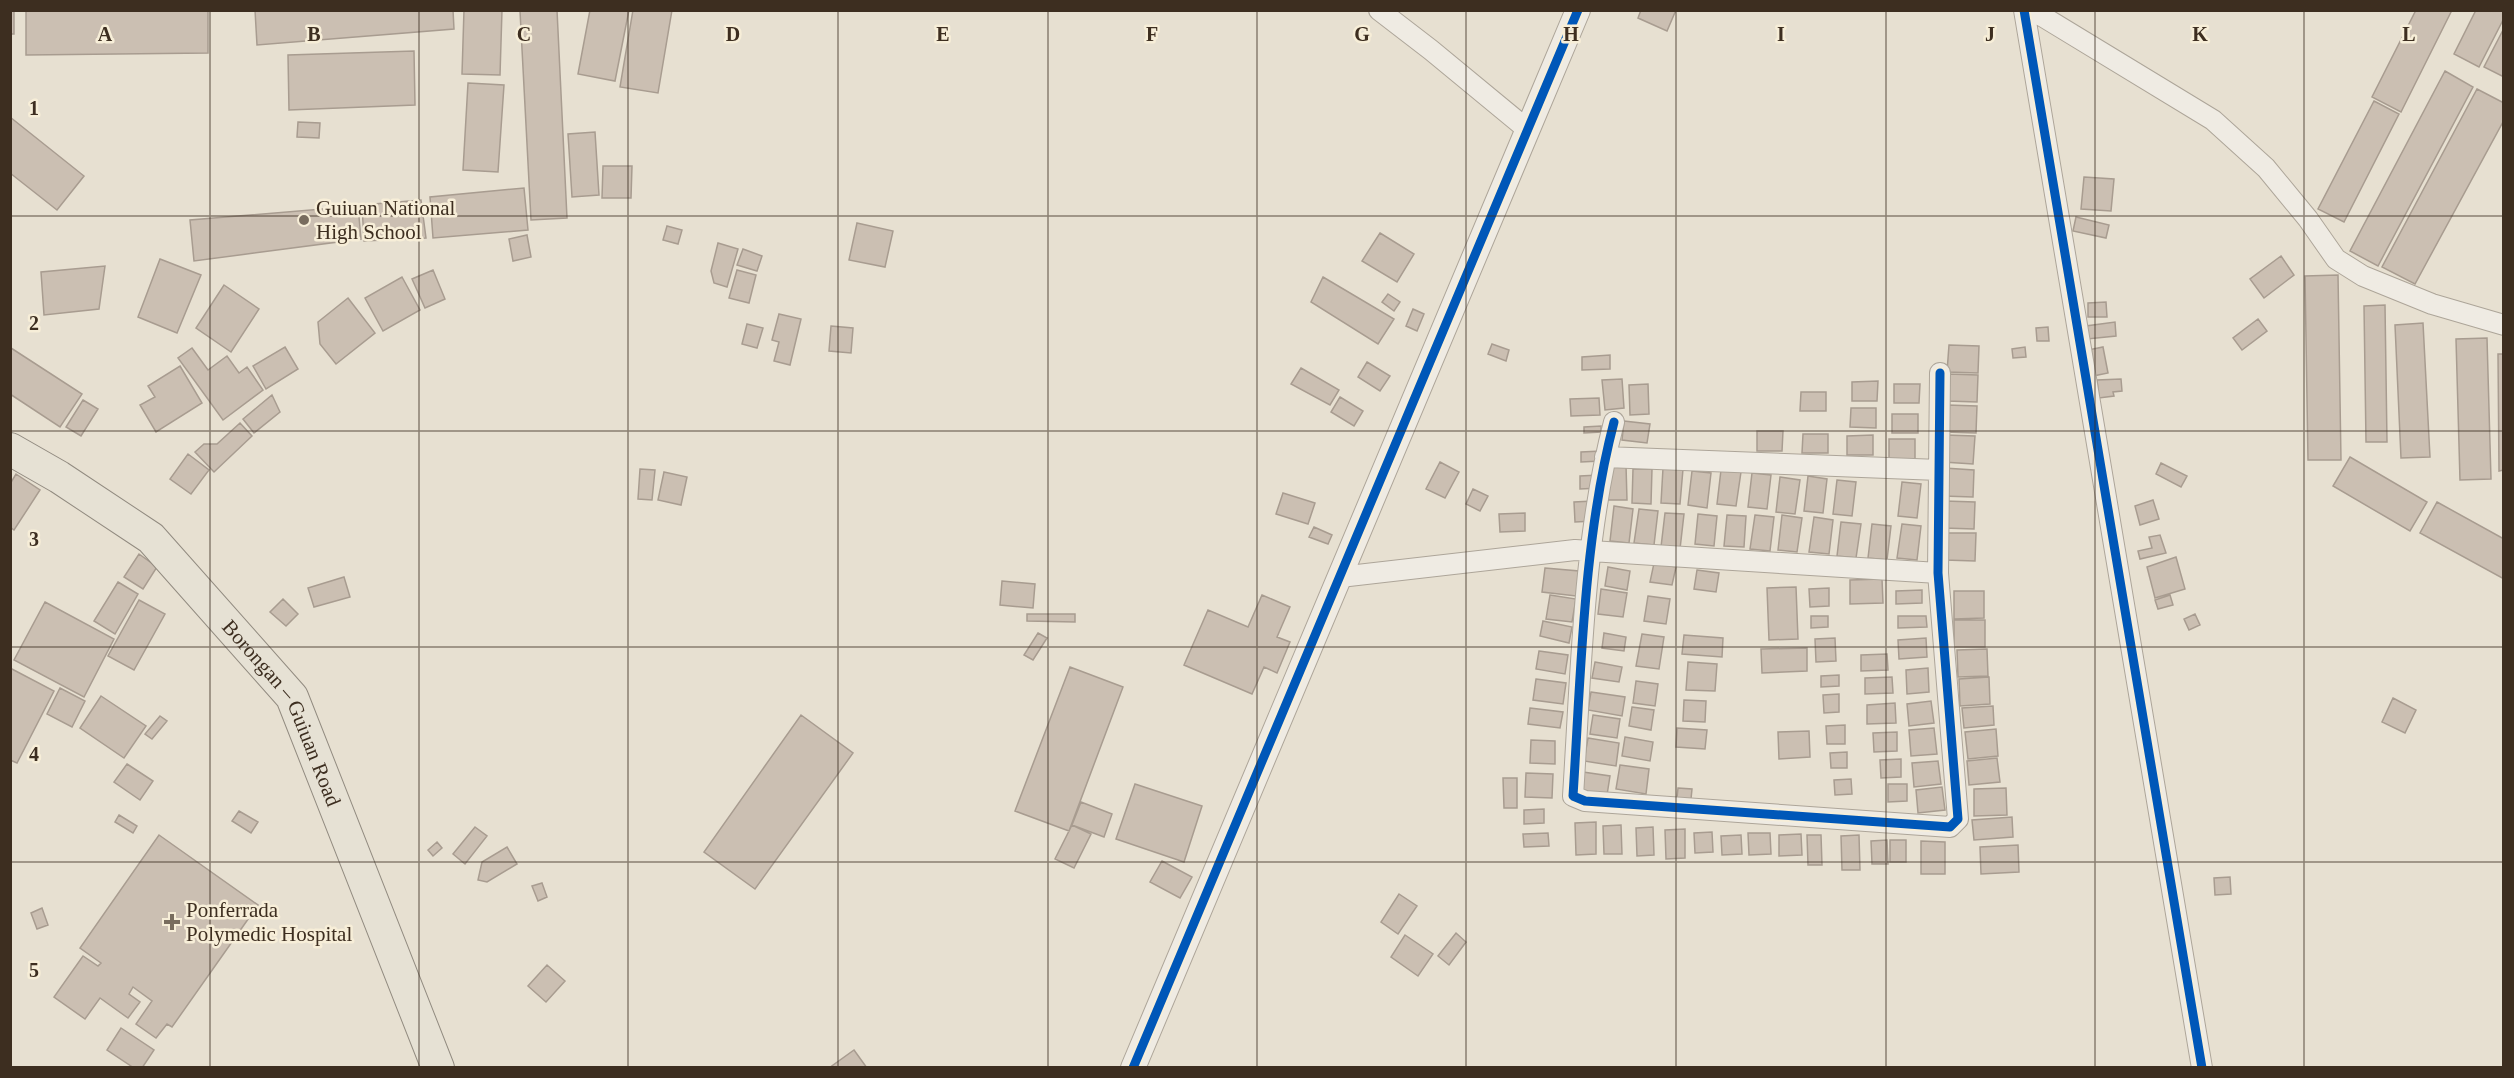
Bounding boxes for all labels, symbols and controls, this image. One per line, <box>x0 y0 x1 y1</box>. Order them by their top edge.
text: A <box>98 23 113 45</box>
text: B <box>307 23 321 45</box>
text: C <box>517 23 531 45</box>
text: D <box>726 23 740 45</box>
text: E <box>936 23 950 45</box>
text: F <box>1146 23 1158 45</box>
text: G <box>1354 23 1370 45</box>
text: H <box>1563 23 1579 45</box>
text: I <box>1777 23 1785 45</box>
text: J <box>1985 23 1995 45</box>
text: K <box>2192 23 2208 45</box>
text: L <box>2402 23 2416 45</box>
text: 1 <box>29 97 39 119</box>
place label: Guiuan National High School <box>316 196 456 244</box>
marker: Guiuan National High School <box>297 213 311 227</box>
text: 2 <box>29 312 39 334</box>
text: 3 <box>29 528 39 550</box>
street label: Borongan – Guiuan Road <box>217 615 346 810</box>
text: 4 <box>29 743 39 765</box>
place label: Ponferrada Polymedic Hospital <box>186 898 352 946</box>
marker: Ponferrada Polymedic Hospital <box>163 913 181 931</box>
text: 5 <box>29 959 39 981</box>

